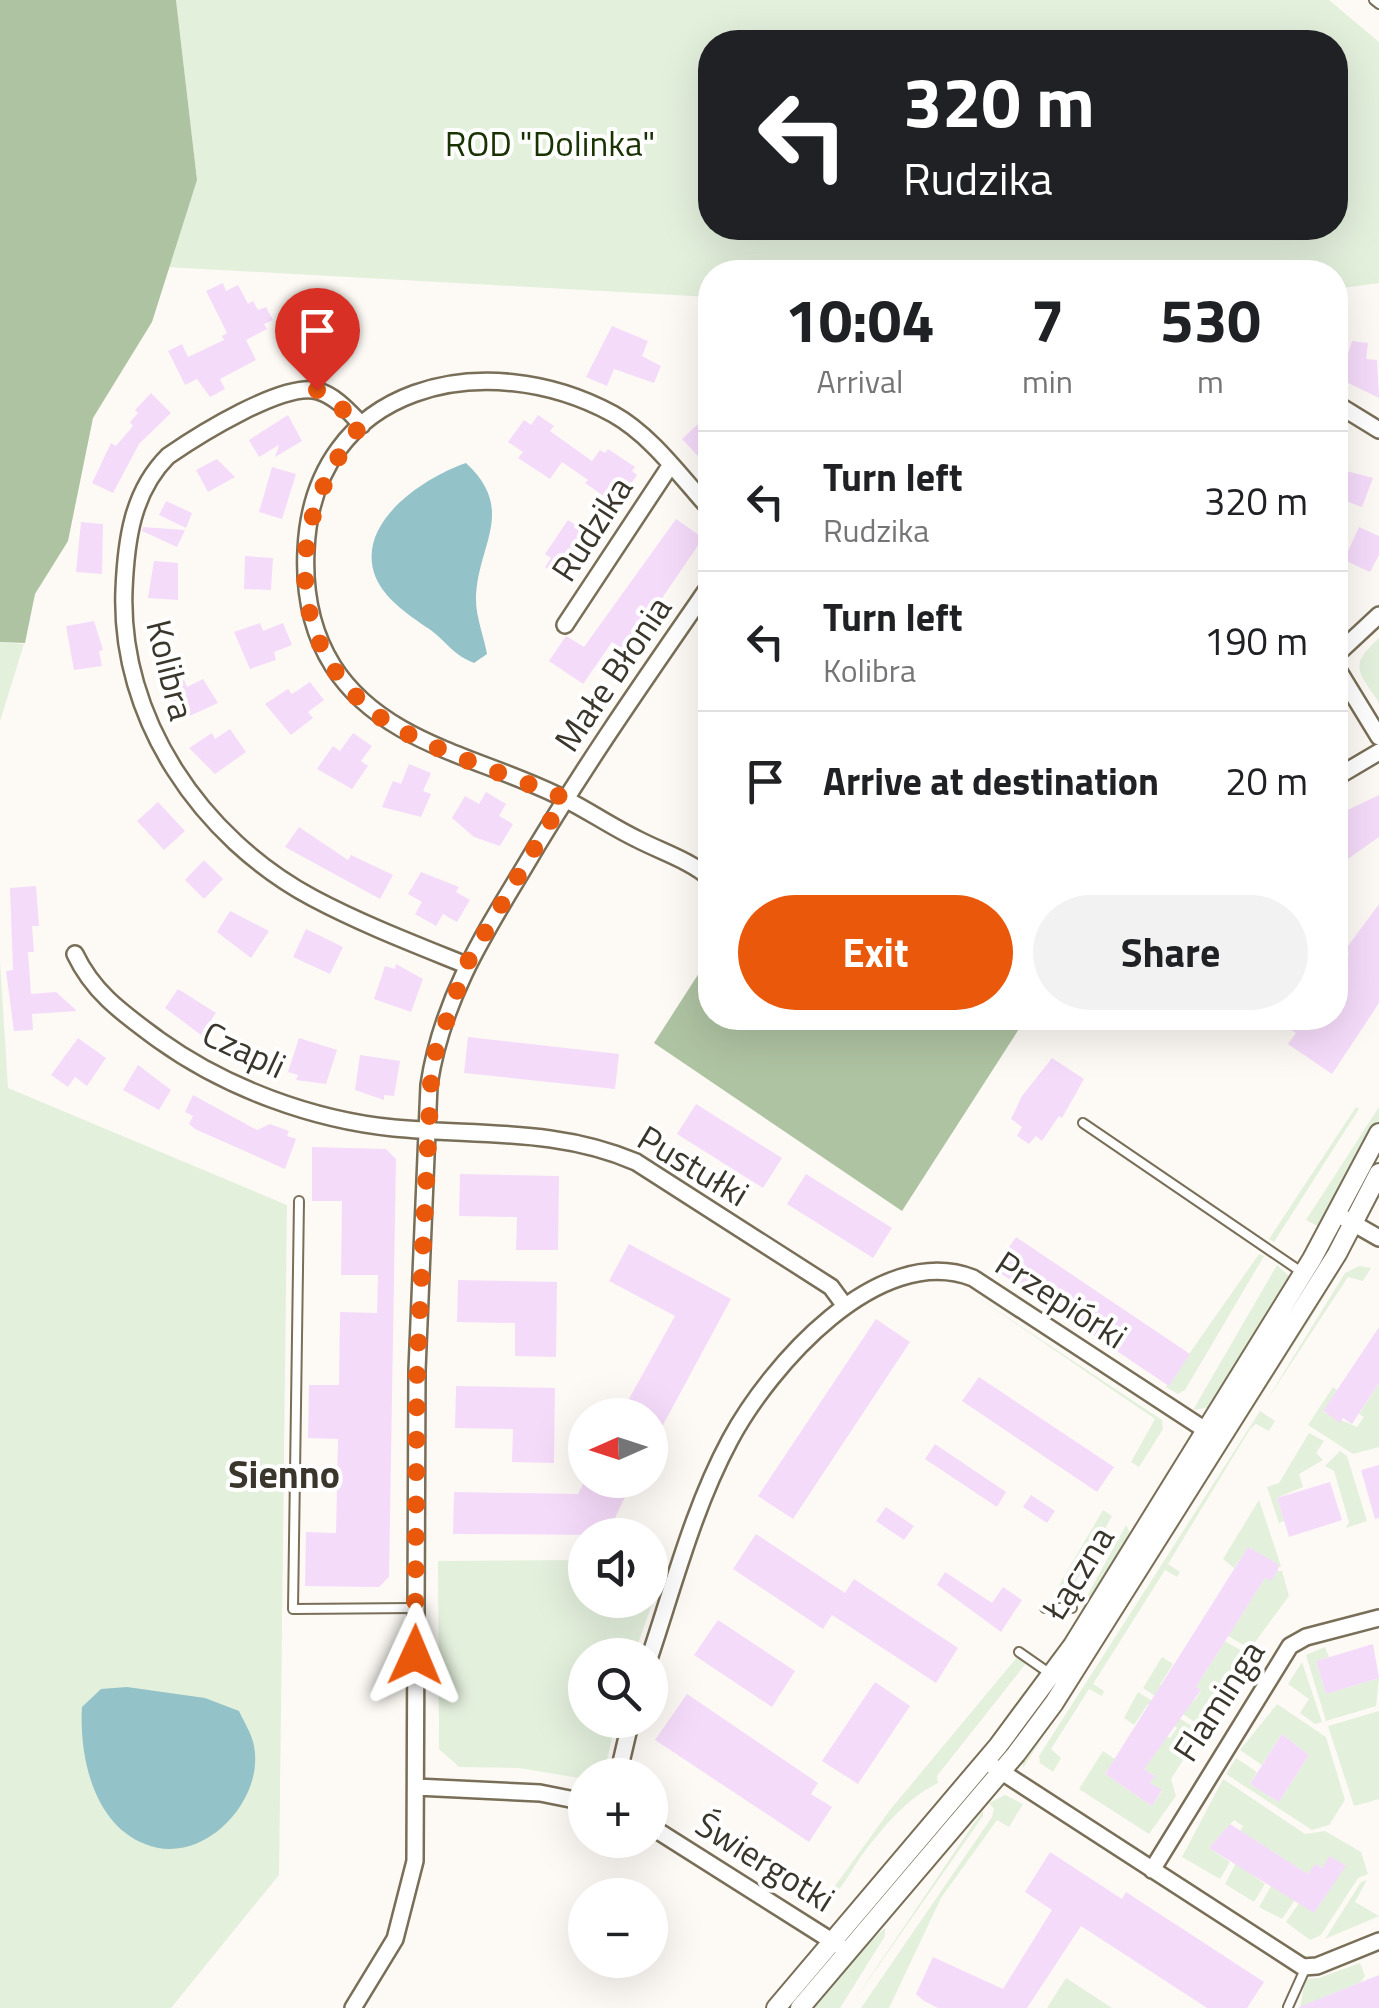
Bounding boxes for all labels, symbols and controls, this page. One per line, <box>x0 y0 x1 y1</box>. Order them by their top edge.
text: 320 m <box>903 48 1095 154</box>
icon: left <box>738 70 868 200</box>
park label: ROD "Dolinka" <box>445 116 655 170</box>
text: Rudzika <box>903 144 1053 212</box>
text: 10:04 <box>785 274 935 365</box>
text: 7 <box>1031 274 1064 365</box>
text: 530 <box>1160 274 1261 365</box>
pin <box>275 288 360 391</box>
icon: arrive <box>290 303 345 358</box>
text: Arrival <box>817 357 903 405</box>
text: min <box>1022 357 1073 405</box>
text: m <box>1197 357 1224 405</box>
text: Turn left <box>823 448 963 506</box>
street label: Rudzika <box>537 465 645 592</box>
text: 320 m <box>1204 472 1308 530</box>
icon: left <box>738 474 793 529</box>
text: Rudzika <box>823 506 929 554</box>
street label: Małe Błonia <box>540 585 684 762</box>
text: Turn left <box>823 588 963 646</box>
text: 190 m <box>1204 612 1308 670</box>
street label: Kolibra <box>132 614 209 726</box>
icon: left <box>738 614 793 669</box>
text: Kolibra <box>823 646 916 694</box>
text: Arrive at destination <box>823 752 1159 810</box>
text: 20 m <box>1225 752 1308 810</box>
icon: arrive <box>738 754 793 809</box>
button: Exit <box>738 895 1013 1010</box>
button: Share <box>1033 895 1308 1010</box>
street label: Czapli <box>194 1006 295 1092</box>
street label: Pustułki <box>627 1111 760 1220</box>
street label: Przepiórki <box>985 1236 1138 1362</box>
north arrow <box>568 1398 668 1498</box>
map controls <box>568 1398 668 1978</box>
district label: Sienno <box>228 1445 340 1503</box>
street label: Łączna <box>1027 1515 1127 1631</box>
button: sound <box>568 1518 668 1618</box>
position arrow <box>363 1603 467 1707</box>
street label: Flaminga <box>1159 1629 1278 1772</box>
button: search <box>568 1638 668 1738</box>
button: + <box>568 1758 668 1858</box>
street label: Świergotki <box>685 1797 846 1925</box>
button: − <box>568 1878 668 1978</box>

